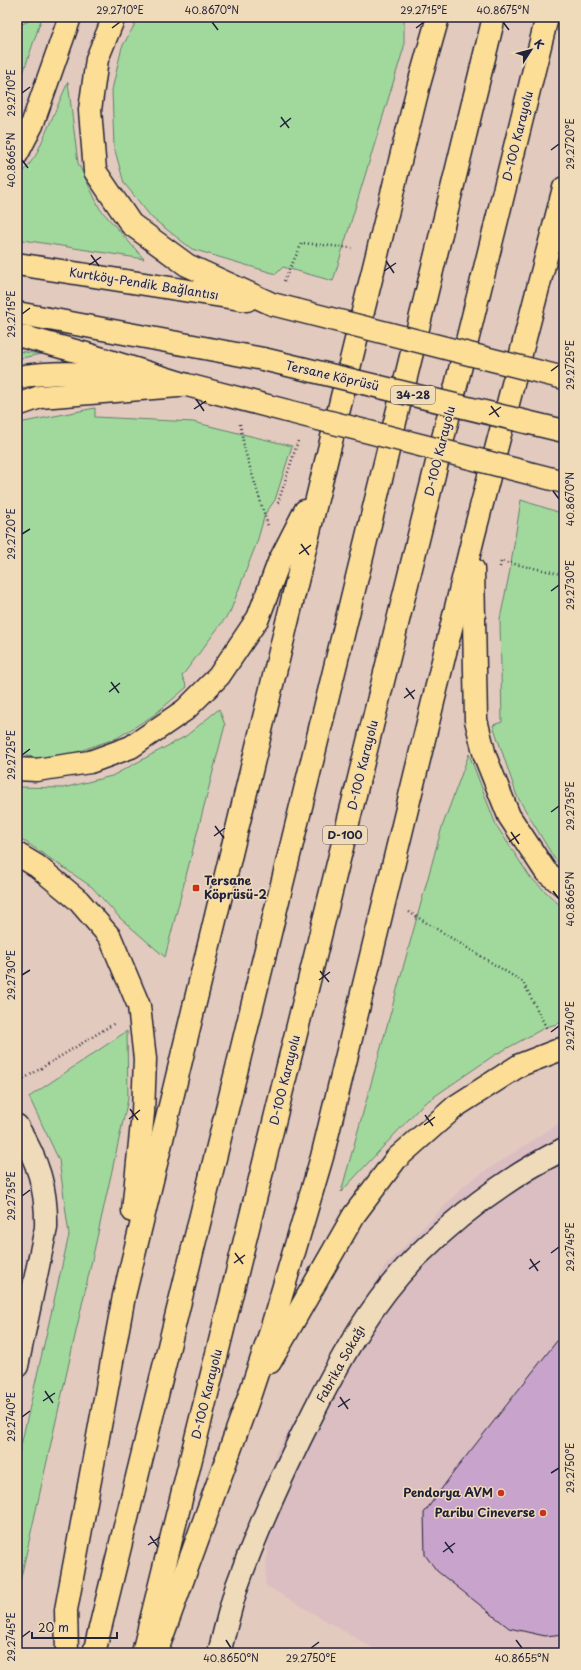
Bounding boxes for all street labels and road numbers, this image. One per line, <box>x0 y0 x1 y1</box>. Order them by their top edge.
street label: D-100 Karayolu <box>497 89 537 183</box>
street label: Kurtköy-Pendik Bağlantısı <box>68 262 220 304</box>
street label: Tersane Köprüsü <box>284 355 381 395</box>
road number: 34-28 <box>391 386 435 404</box>
street label: D-100 Karayolu <box>419 404 459 498</box>
street label: D-100 Karayolu <box>342 718 382 812</box>
road number: D-100 <box>323 826 367 844</box>
street label: D-100 Karayolu <box>264 1033 304 1127</box>
street label: Fabrika Sokağı <box>311 1321 369 1406</box>
street label: D-100 Karayolu <box>186 1347 226 1441</box>

